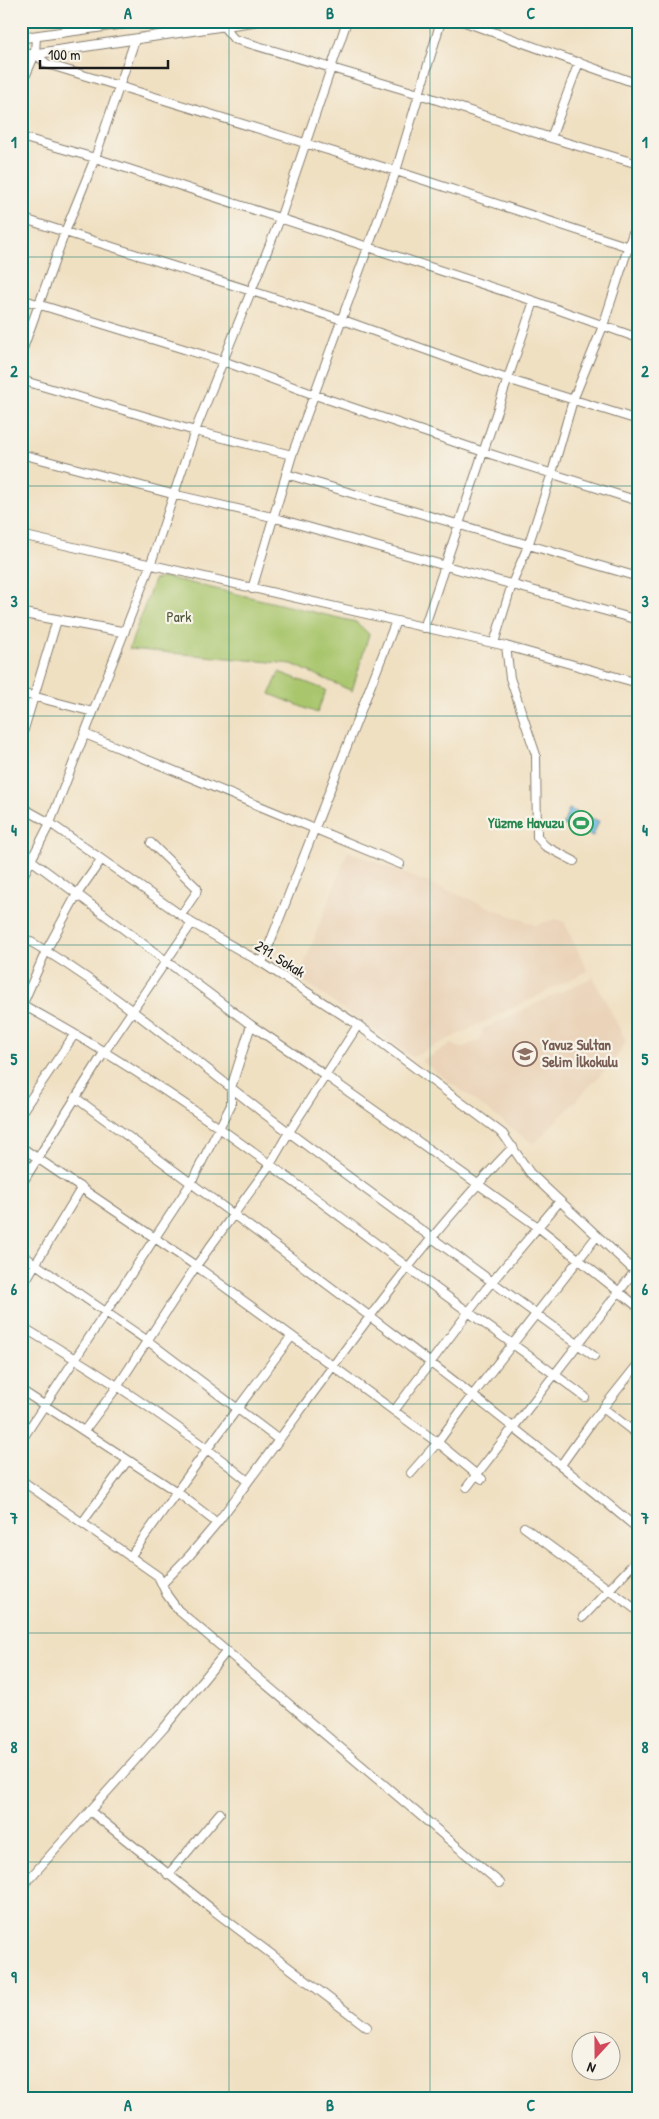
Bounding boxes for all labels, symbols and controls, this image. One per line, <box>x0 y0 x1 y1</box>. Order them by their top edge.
text: A <box>124 2 132 24</box>
text: B <box>326 2 334 24</box>
text: C <box>527 2 536 24</box>
scale bar <box>40 38 168 70</box>
text: 100 m <box>48 44 81 65</box>
text: 1 <box>11 131 17 153</box>
text: 1 <box>642 131 648 153</box>
text: 2 <box>10 360 18 382</box>
text: 2 <box>641 360 649 382</box>
text: 3 <box>10 590 18 612</box>
text: 3 <box>641 590 649 612</box>
park label: Park <box>166 606 192 627</box>
sports icon: Yüzme Havuzu <box>568 810 594 836</box>
place label: Yüzme Havuzu <box>488 812 565 833</box>
text: 4 <box>11 819 17 841</box>
text: 4 <box>642 819 648 841</box>
street label: 291. Sokak <box>251 935 310 982</box>
place label: Yavuz Sultan Selim İlkokulu <box>542 1034 619 1072</box>
school or university icon: Yavuz Sultan Selim İlkokulu <box>512 1041 538 1067</box>
text: 5 <box>11 1048 18 1070</box>
text: 5 <box>642 1048 649 1070</box>
text: 6 <box>11 1278 18 1300</box>
text: 6 <box>642 1278 649 1300</box>
text: 7 <box>9 1507 18 1529</box>
text: 7 <box>640 1507 649 1529</box>
text: 8 <box>11 1736 18 1758</box>
text: 8 <box>642 1736 649 1758</box>
text: 9 <box>11 1966 17 1988</box>
text: 9 <box>642 1966 648 1988</box>
north arrow <box>572 2032 622 2082</box>
text: N <box>584 2058 598 2079</box>
text: A <box>124 2094 132 2116</box>
text: B <box>326 2094 334 2116</box>
text: C <box>527 2094 536 2116</box>

